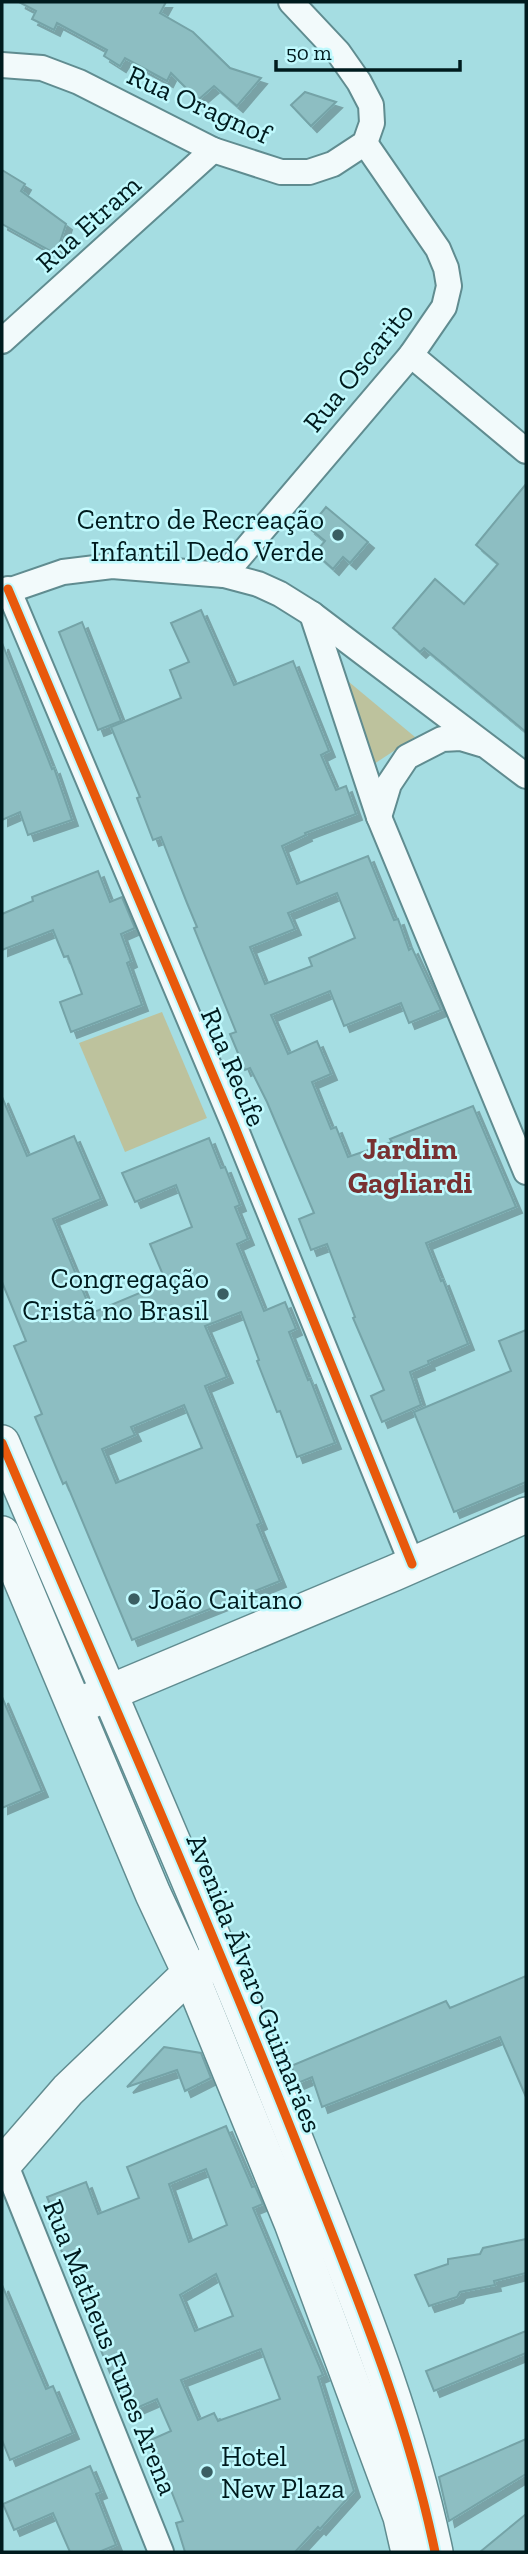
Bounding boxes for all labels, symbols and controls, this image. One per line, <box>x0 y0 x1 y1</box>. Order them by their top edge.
scale bar <box>276 28 460 72</box>
text: 50 m <box>286 40 332 65</box>
street label: Rua Oragnof <box>122 58 277 152</box>
street label: Rua Etram <box>29 168 147 279</box>
street label: Rua Oscarito <box>296 296 420 438</box>
place label: Centro de Recreação Infantil Dedo Verde <box>77 503 324 568</box>
marker: Centro de Recreação Infantil Dedo Verde <box>330 527 346 543</box>
street label: Rua Recife <box>194 1003 273 1131</box>
district label: Jardim Gagliardi <box>348 1131 472 1201</box>
place label: Congregação Cristã no Brasil <box>22 1262 209 1327</box>
marker: Congregação Cristã no Brasil <box>215 1286 231 1302</box>
place label: João Caitano <box>148 1583 302 1616</box>
marker: João Caitano <box>126 1591 142 1607</box>
street label: Avenida Álvaro Guimarães <box>180 1829 330 2137</box>
street label: Rua Matheus Funes Arena <box>36 2195 185 2500</box>
place label: Hotel New Plaza <box>221 2440 345 2505</box>
marker: Hotel New Plaza <box>199 2464 215 2480</box>

